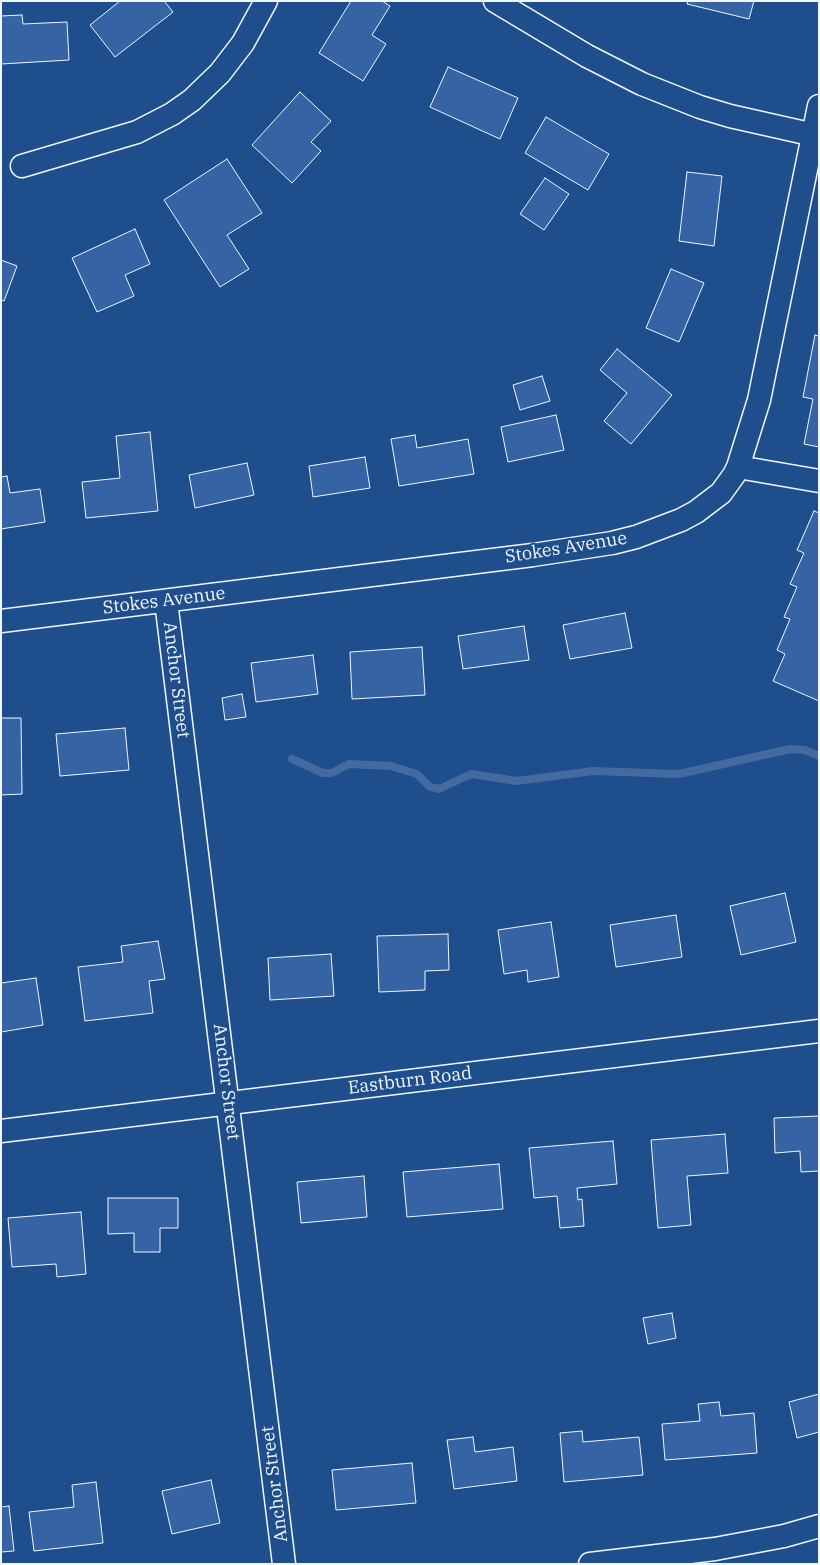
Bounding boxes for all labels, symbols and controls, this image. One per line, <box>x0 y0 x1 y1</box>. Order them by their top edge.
street label: Stokes Avenue <box>503 528 629 568</box>
street label: Stokes Avenue <box>102 583 226 619</box>
street label: Anchor Street <box>158 621 194 739</box>
street label: Anchor Street <box>208 1023 244 1141</box>
street label: Eastburn Road <box>347 1063 473 1099</box>
street label: Anchor Street <box>257 1425 293 1543</box>

